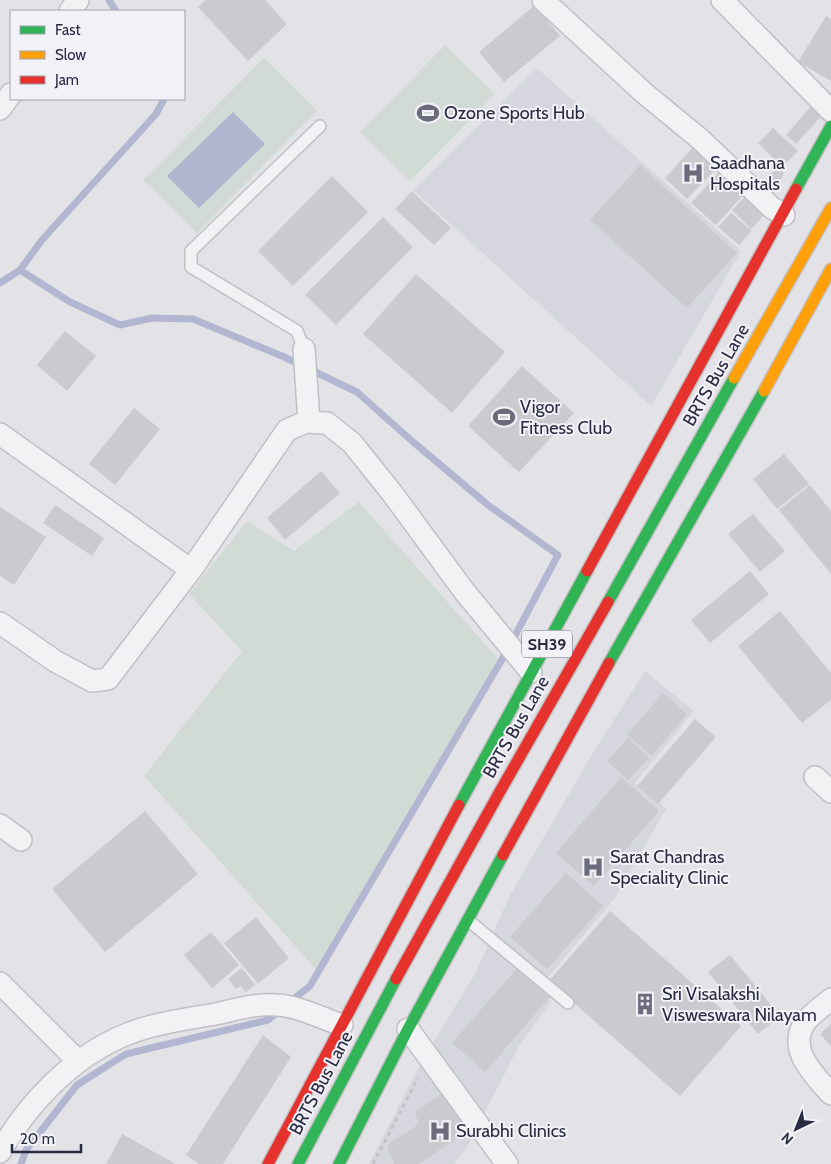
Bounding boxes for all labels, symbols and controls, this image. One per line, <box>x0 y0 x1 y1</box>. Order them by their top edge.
legend <box>10 10 185 100</box>
text: Fast <box>55 21 80 39</box>
text: Slow <box>55 46 86 64</box>
text: Jam <box>54 71 79 89</box>
sports icon: Ozone Sports Hub <box>415 100 441 126</box>
place label: Ozone Sports Hub <box>444 102 585 124</box>
place label: Saadhana Hospitals <box>710 152 785 195</box>
hospital icon: Saadhana Hospitals <box>680 160 706 186</box>
street label: BRTS Bus Lane <box>678 320 754 430</box>
place label: Vigor Fitness Club <box>520 396 612 439</box>
sports icon: Vigor Fitness Club <box>491 404 517 430</box>
road number: SH39 <box>522 630 572 658</box>
street label: BRTS Bus Lane <box>478 672 554 782</box>
place label: Sarat Chandras Speciality Clinic <box>610 846 729 889</box>
hospital icon: Sarat Chandras Speciality Clinic <box>580 854 606 880</box>
place label: Sri Visalakshi Visweswara Nilayam <box>662 983 817 1026</box>
building icon: Sri Visalakshi Visweswara Nilayam <box>632 991 658 1017</box>
street label: BRTS Bus Lane <box>285 1027 357 1139</box>
north arrow <box>771 1104 821 1154</box>
hospital icon: Surabhi Clinics <box>427 1118 453 1144</box>
place label: Surabhi Clinics <box>456 1120 566 1142</box>
scale bar <box>12 1122 81 1154</box>
text: N <box>777 1129 797 1148</box>
text: 20 m <box>20 1130 55 1148</box>

